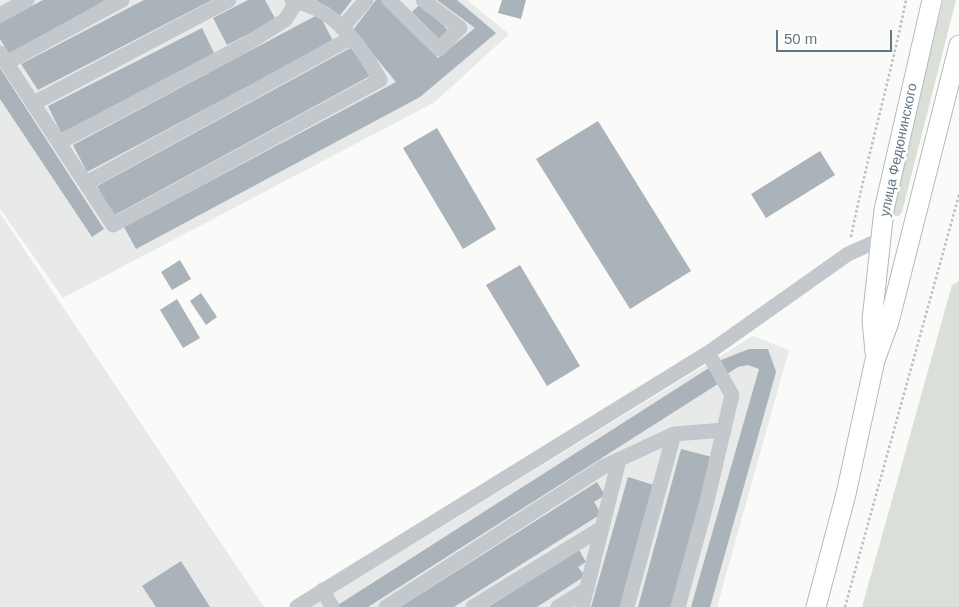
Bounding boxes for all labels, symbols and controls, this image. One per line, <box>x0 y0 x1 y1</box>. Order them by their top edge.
scale bar <box>779 20 895 52</box>
text: 50 m <box>784 30 817 47</box>
street label: улица Федюнинского <box>877 82 921 218</box>

